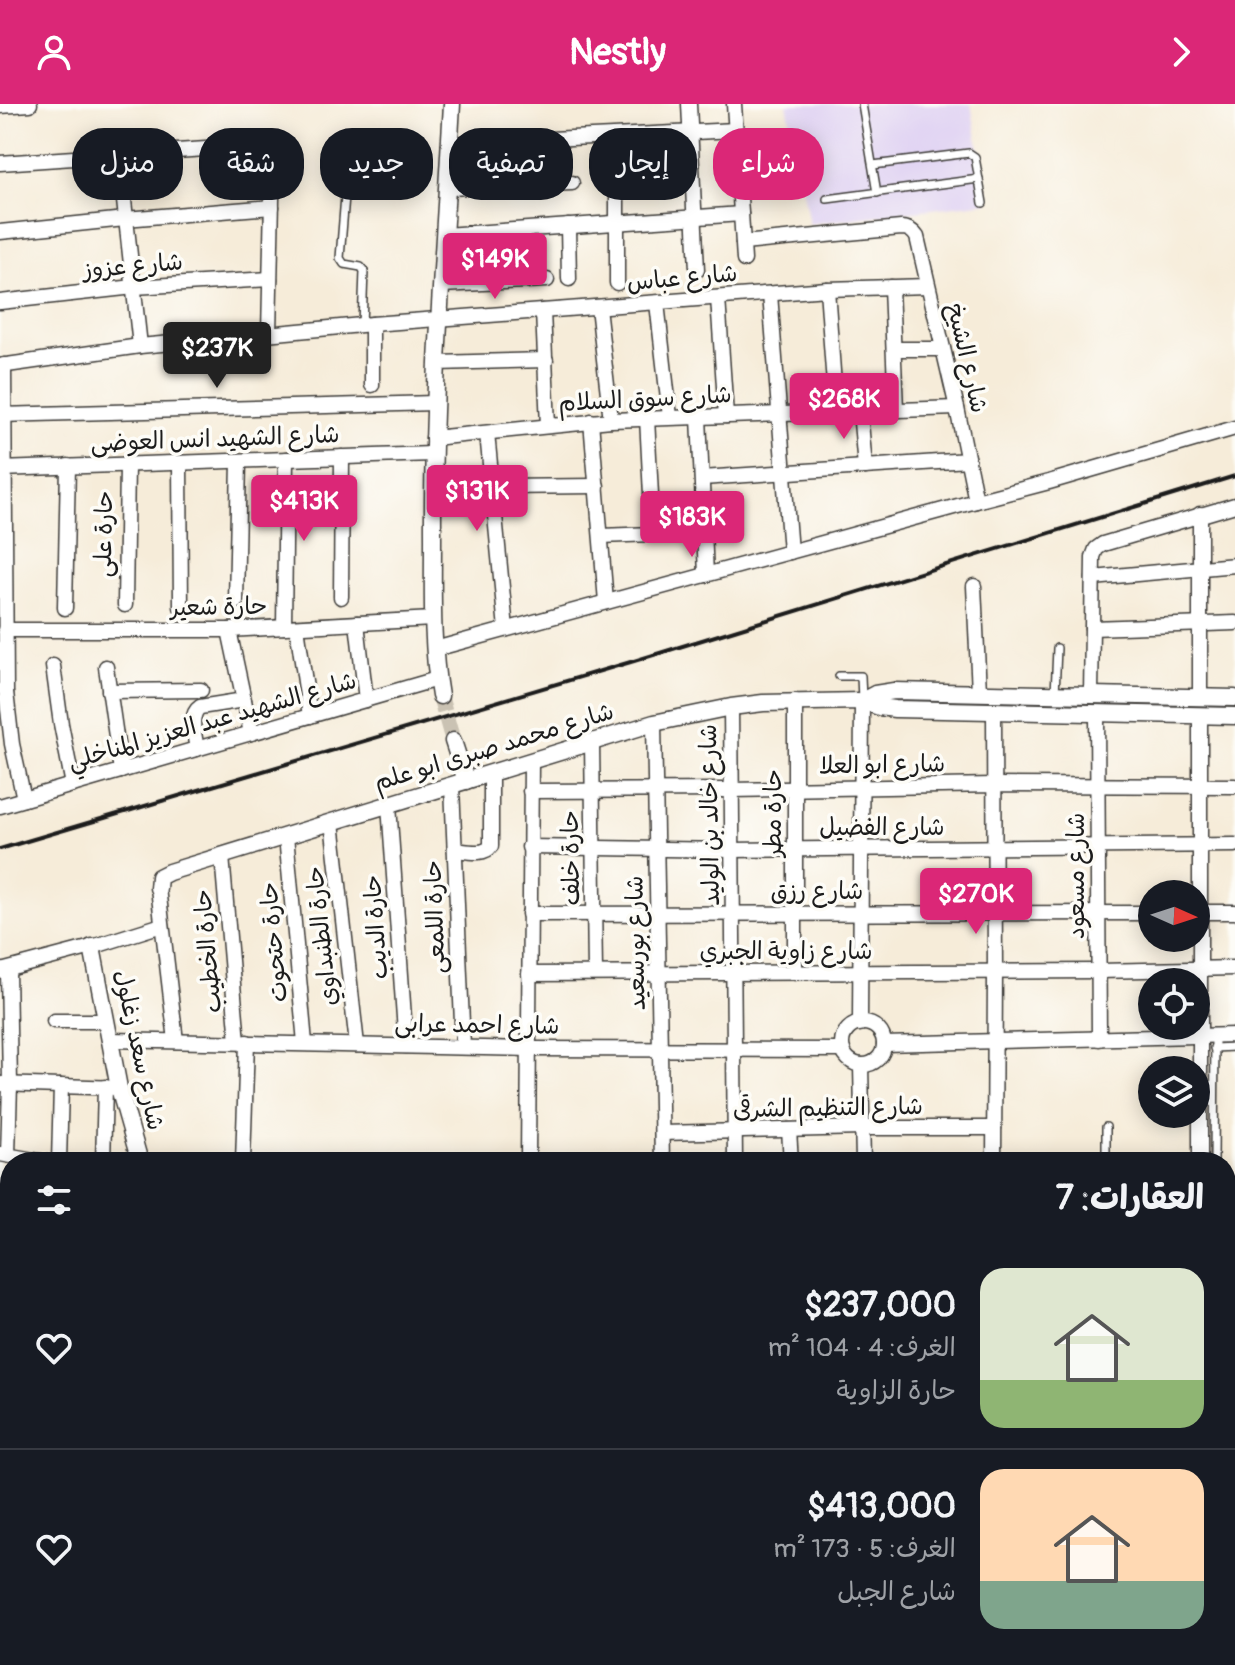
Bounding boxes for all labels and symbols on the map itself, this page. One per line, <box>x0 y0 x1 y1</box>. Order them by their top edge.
pin: $149K <box>439 233 551 301</box>
street label: شارع عزوز <box>80 247 184 287</box>
street label: شارع عباس <box>625 259 739 299</box>
street label: شارع الشيخ <box>938 300 994 416</box>
pin: $237K <box>161 322 273 390</box>
pin: $268K <box>788 373 900 441</box>
street label: شارع سوق السلام <box>558 380 733 421</box>
street label: شارع الشهيد انس العوضى <box>90 420 340 460</box>
pin: $131K <box>421 465 533 533</box>
pin: $413K <box>248 475 360 543</box>
street label: حارة على <box>89 490 119 578</box>
pin: $183K <box>636 491 748 559</box>
street label: حارة شعير <box>168 592 268 622</box>
street label: شارع الشهيد عبد العزيز المناخلي <box>64 666 361 782</box>
street label: شارع محمد صبرى ابو علم <box>371 697 618 800</box>
street label: شارع خالد بن الوليد <box>694 724 728 906</box>
street label: شارع ابو العلا <box>819 749 945 783</box>
street label: حارة مطر <box>759 769 788 859</box>
street label: حارة خلف <box>556 810 586 906</box>
street label: شارع الفضيل <box>819 813 945 844</box>
street label: شارع مسعود <box>1062 813 1093 939</box>
street label: حارة اللمعى <box>419 860 451 974</box>
street label: حارة الطنبداوي <box>300 864 346 1007</box>
pin: $270K <box>920 868 1032 936</box>
street label: حارة الديب <box>358 874 394 980</box>
street label: شارع بورسعيد <box>620 875 654 1011</box>
street label: شارع رزق <box>771 877 863 908</box>
north arrow <box>1138 880 1210 952</box>
street label: حارة حتحوت <box>254 881 294 1003</box>
street label: حارة الخطيب <box>188 888 228 1014</box>
street label: شارع زاوية الجبري <box>699 937 873 968</box>
street label: شارع سعد زغلول <box>106 967 170 1133</box>
street label: شارع احمد عرابى <box>394 1009 560 1043</box>
street label: شارع التنظيم الشرقى <box>733 1091 923 1127</box>

